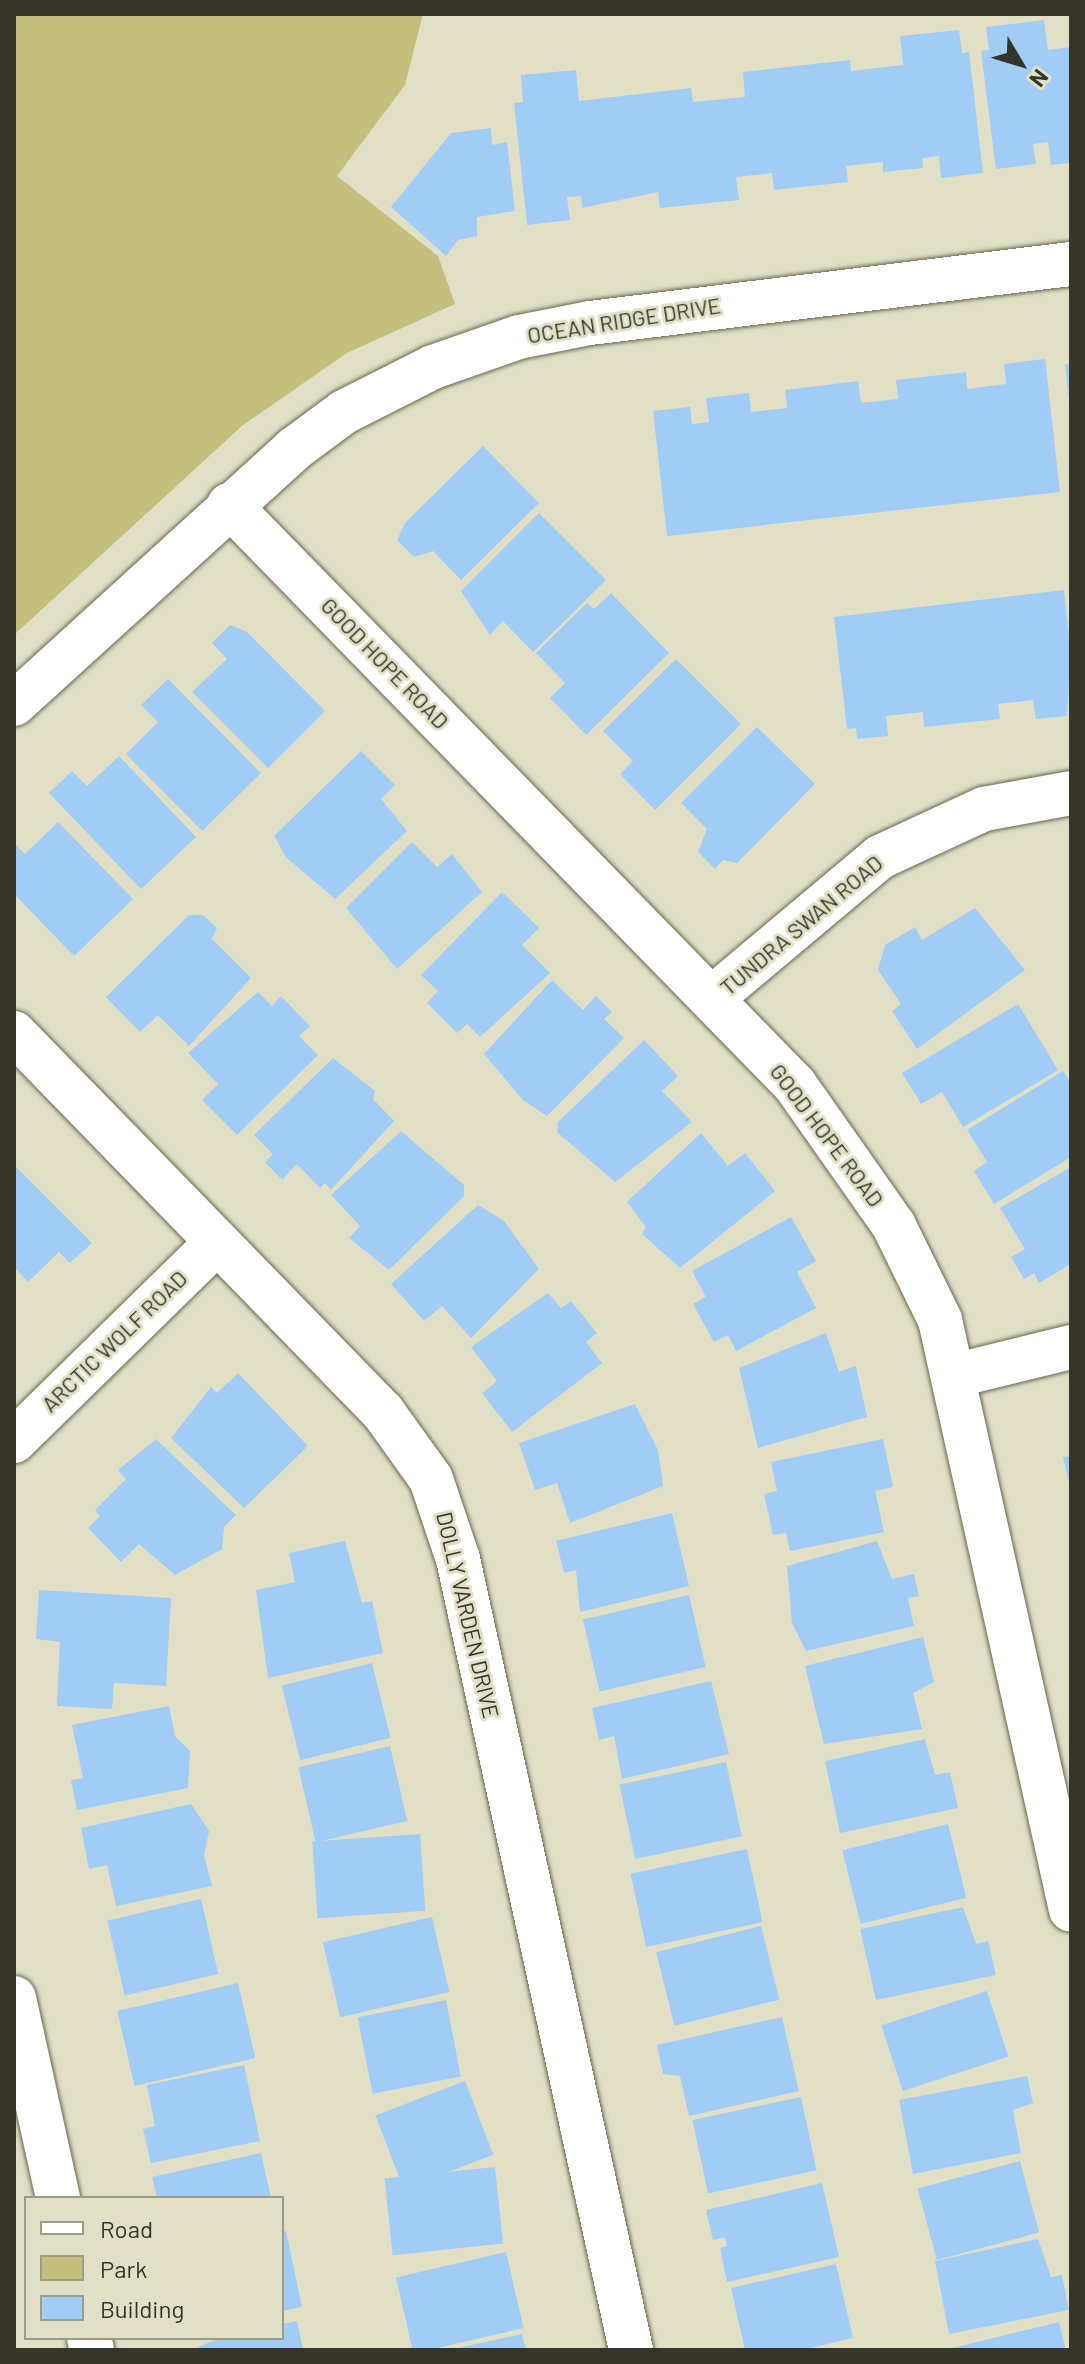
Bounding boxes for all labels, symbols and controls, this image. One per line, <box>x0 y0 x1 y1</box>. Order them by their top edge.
north arrow <box>981 24 1061 104</box>
text: N <box>1025 65 1055 93</box>
street label: OCEAN RIDGE DRIVE <box>525 292 723 348</box>
street label: GOOD HOPE ROAD <box>316 592 454 734</box>
street label: TUNDRA SWAN ROAD <box>715 849 887 1001</box>
street label: GOOD HOPE ROAD <box>765 1058 889 1212</box>
street label: ARCTIC WOLF ROAD <box>36 1265 192 1417</box>
street label: DOLLY VARDEN DRIVE <box>431 1509 505 1721</box>
legend <box>24 2196 284 2340</box>
text: Road <box>100 2214 153 2243</box>
text: Park <box>100 2254 147 2283</box>
text: Building <box>100 2294 184 2323</box>

